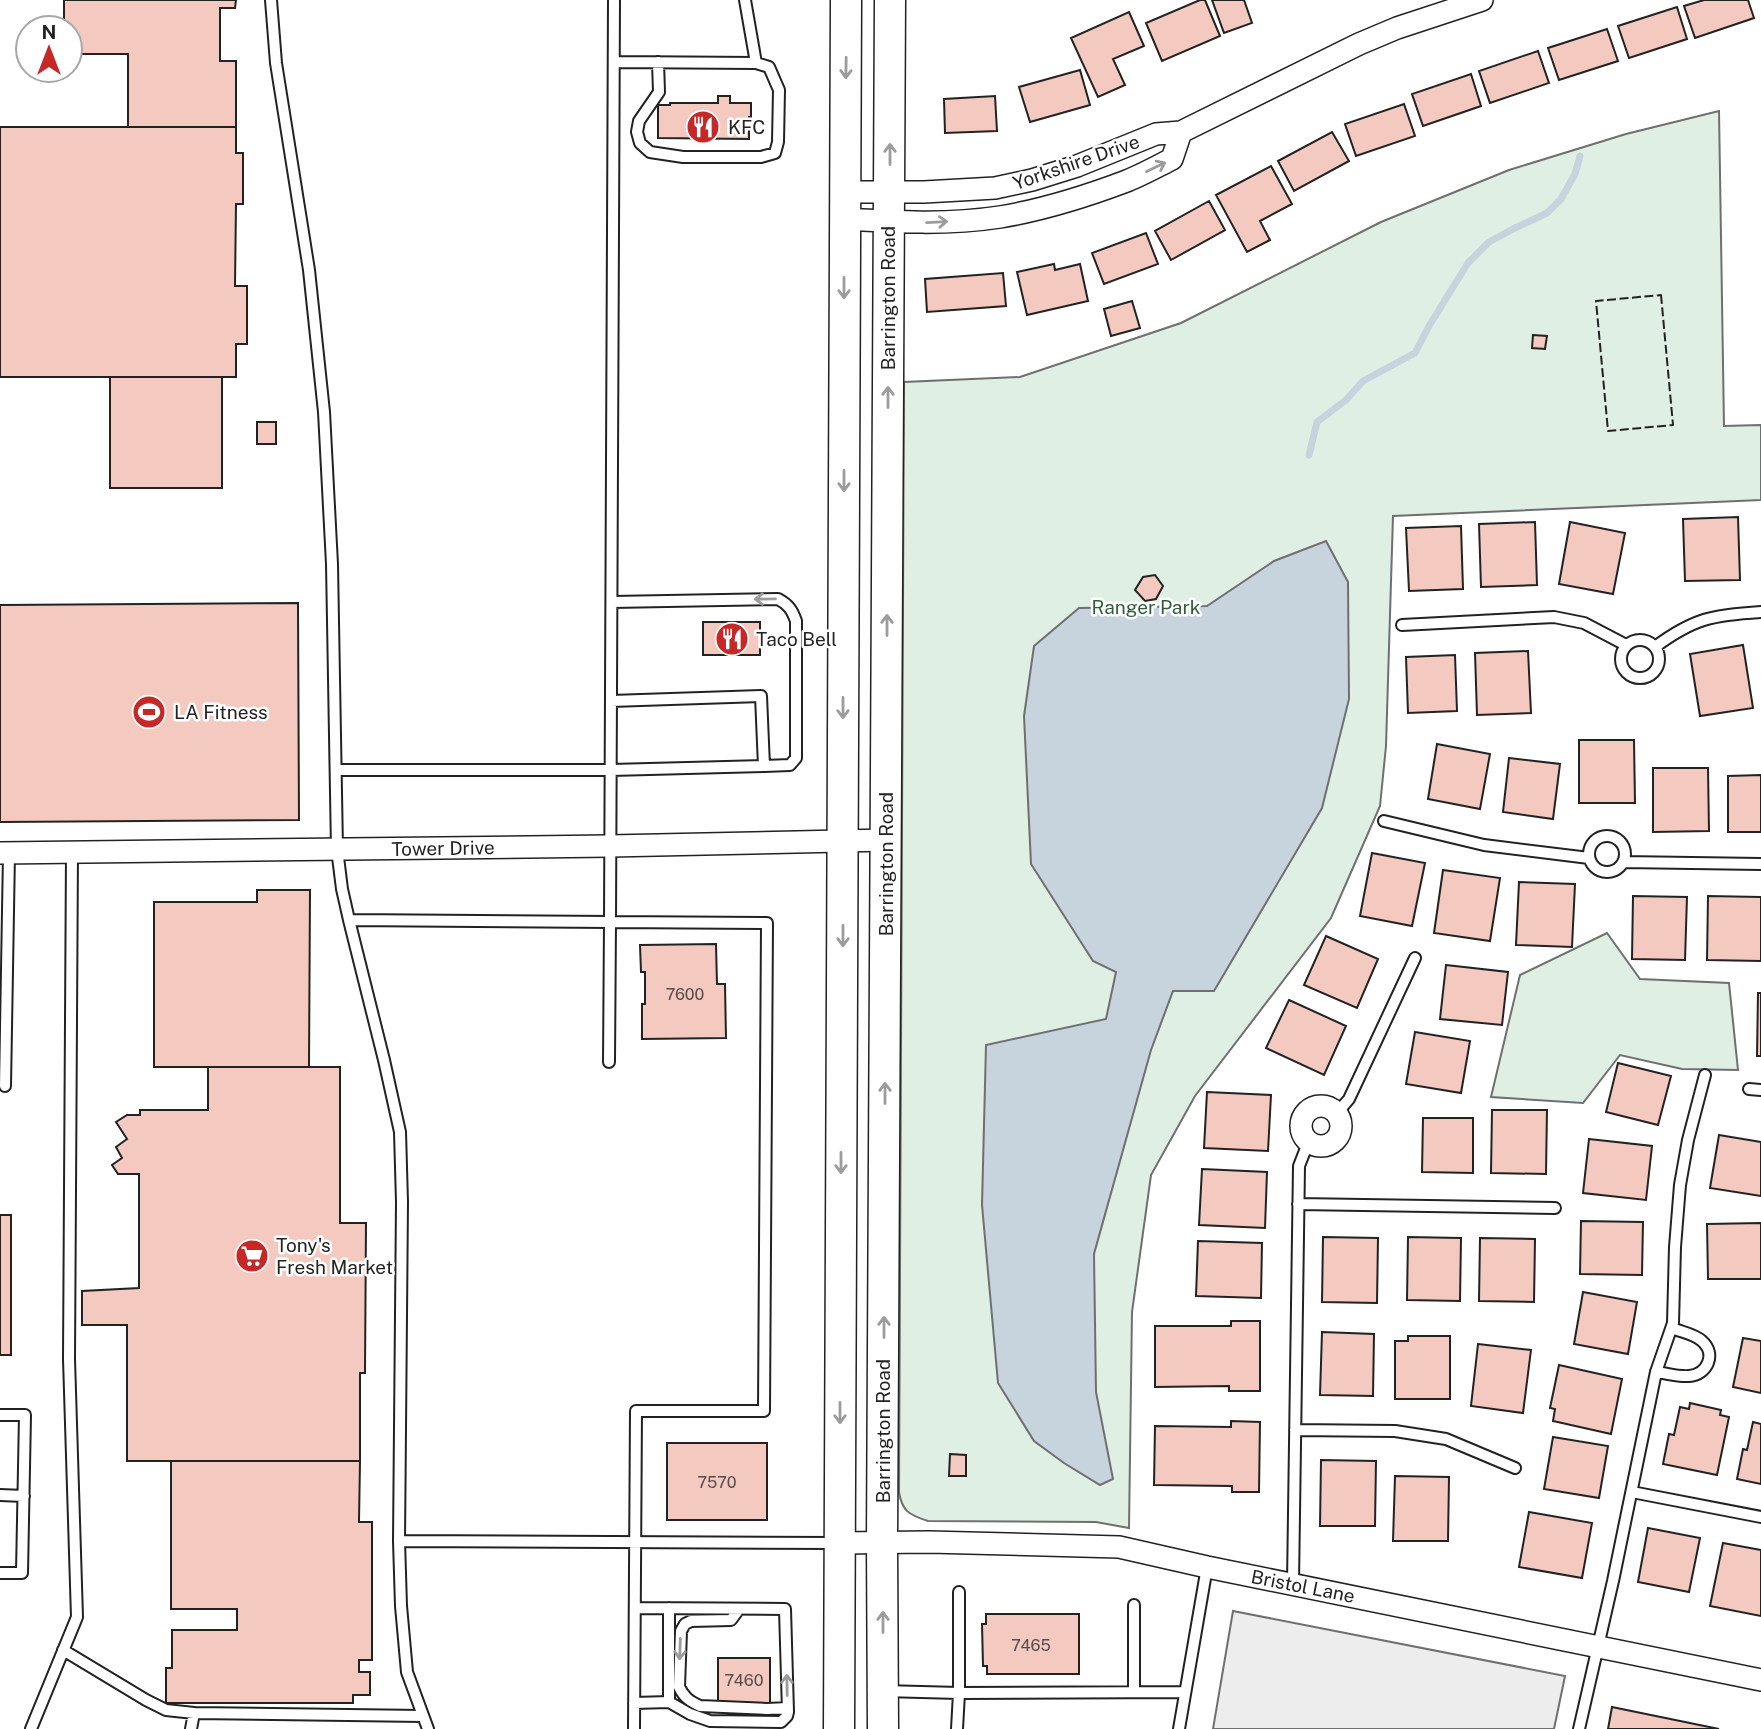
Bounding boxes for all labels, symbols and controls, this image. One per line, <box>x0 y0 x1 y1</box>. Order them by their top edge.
north arrow <box>14 14 84 84</box>
text: N <box>42 21 56 43</box>
one-way arrow <box>839 56 852 79</box>
restaurant icon: KFC <box>684 108 722 146</box>
place label: KFC <box>728 116 765 138</box>
street label: Yorkshire Drive <box>1010 130 1142 194</box>
one-way arrow <box>883 142 897 165</box>
one-way arrow <box>1145 159 1166 173</box>
one-way arrow <box>925 215 948 228</box>
street label: Barrington Road <box>877 226 899 370</box>
one-way arrow <box>837 276 851 299</box>
one-way arrow <box>881 386 895 409</box>
one-way arrow <box>837 469 851 492</box>
one-way arrow <box>753 593 776 606</box>
park label: Ranger Park <box>1092 596 1201 618</box>
one-way arrow <box>880 613 894 636</box>
restaurant icon: Taco Bell <box>713 620 751 658</box>
place label: Taco Bell <box>756 628 837 650</box>
sports icon: LA Fitness <box>130 693 168 731</box>
one-way arrow <box>836 697 850 720</box>
place label: LA Fitness <box>174 701 268 723</box>
street label: Barrington Road <box>875 792 897 936</box>
street label: Tower Drive <box>391 836 495 860</box>
one-way arrow <box>836 924 850 947</box>
house number: 7600 <box>666 985 705 1004</box>
one-way arrow <box>878 1082 892 1105</box>
one-way arrow <box>834 1152 848 1175</box>
place label: Tony's Fresh Market <box>276 1234 393 1278</box>
supermarket icon: Tony's Fresh Market <box>233 1237 271 1275</box>
one-way arrow <box>877 1316 891 1339</box>
street label: Barrington Road <box>872 1359 894 1503</box>
one-way arrow <box>833 1402 847 1425</box>
house number: 7570 <box>698 1473 737 1492</box>
street label: Bristol Lane <box>1249 1565 1357 1607</box>
one-way arrow <box>876 1611 890 1634</box>
house number: 7465 <box>1011 1636 1051 1655</box>
one-way arrow <box>674 1637 687 1660</box>
house number: 7460 <box>725 1671 764 1690</box>
one-way arrow <box>780 1674 794 1697</box>

